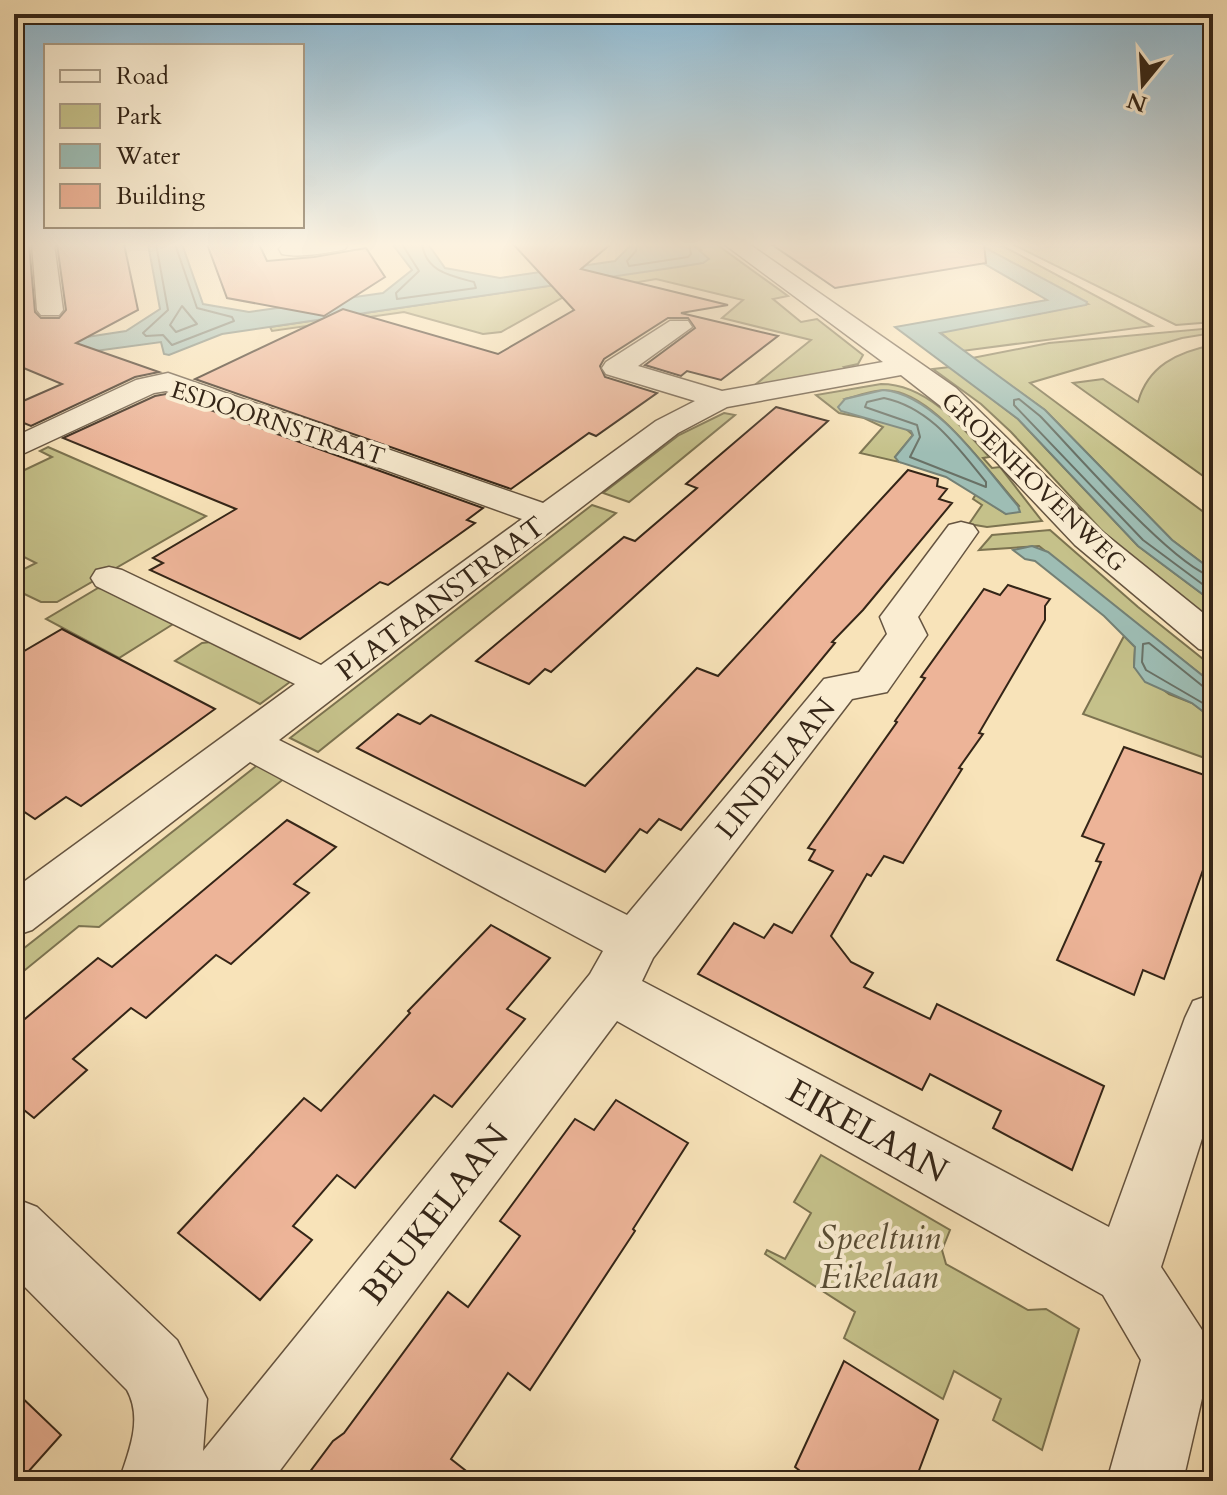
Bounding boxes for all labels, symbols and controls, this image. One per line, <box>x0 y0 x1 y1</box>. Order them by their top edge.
legend <box>44 44 304 228</box>
north arrow <box>1103 44 1183 124</box>
text: Road <box>116 60 169 93</box>
text: N <box>1123 85 1151 119</box>
text: Park <box>116 100 162 133</box>
text: Water <box>115 140 180 173</box>
text: Building <box>116 180 206 213</box>
street label: ESDOORNSTRAAT <box>167 373 389 474</box>
street label: GROENHOVENWEG <box>934 385 1133 580</box>
street label: PLATAANSTRAAT <box>329 508 553 690</box>
street label: LINDELAAN <box>707 690 844 847</box>
street label: EIKELAAN <box>779 1068 956 1194</box>
street label: BEUKELAAN <box>350 1115 519 1314</box>
park label: Speeltuin Eikelaan <box>817 1215 941 1300</box>

